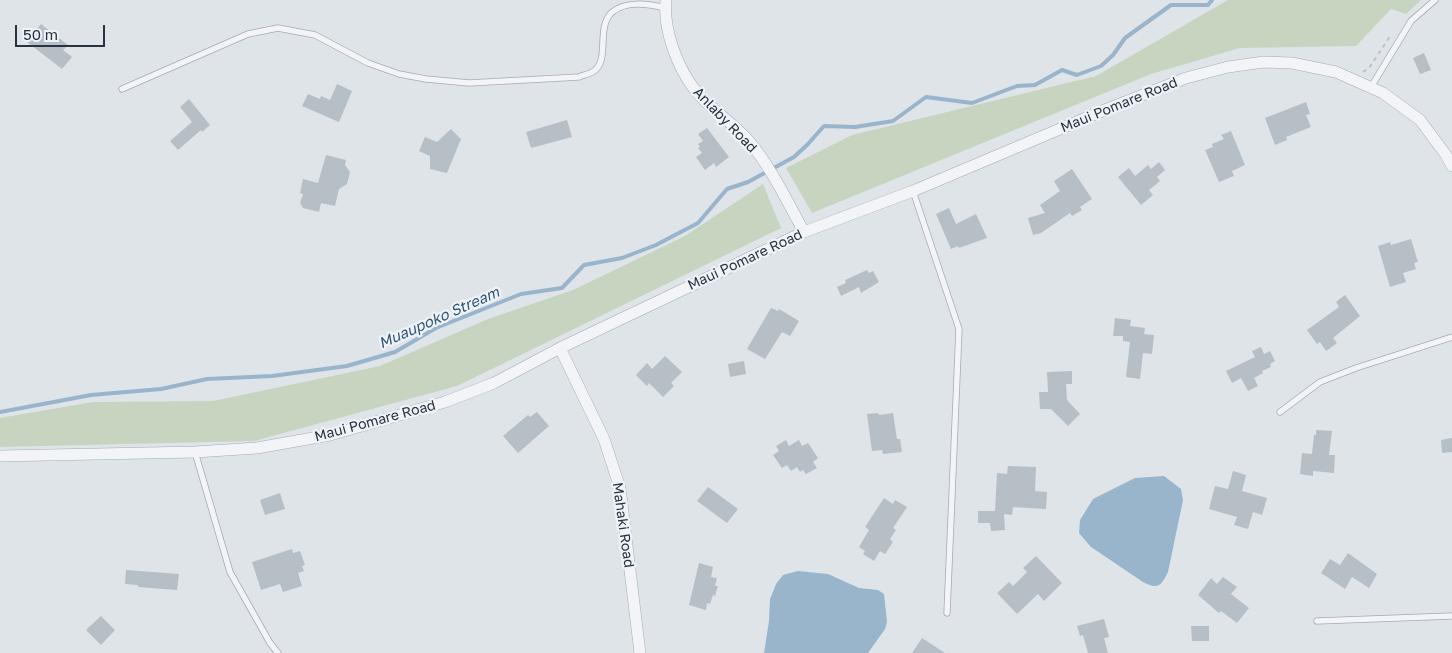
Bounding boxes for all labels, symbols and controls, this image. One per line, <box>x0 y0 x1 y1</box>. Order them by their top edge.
scale bar <box>18 15 108 47</box>
text: 50 m <box>23 25 58 43</box>
street label: Maui Pomare Road <box>1058 74 1180 136</box>
street label: Anlaby Road <box>690 84 760 156</box>
street label: Maui Pomare Road <box>685 226 805 294</box>
water label: Muaupoko Stream <box>376 283 502 353</box>
street label: Maui Pomare Road <box>313 397 437 445</box>
street label: Mahaki Road <box>609 481 637 569</box>

